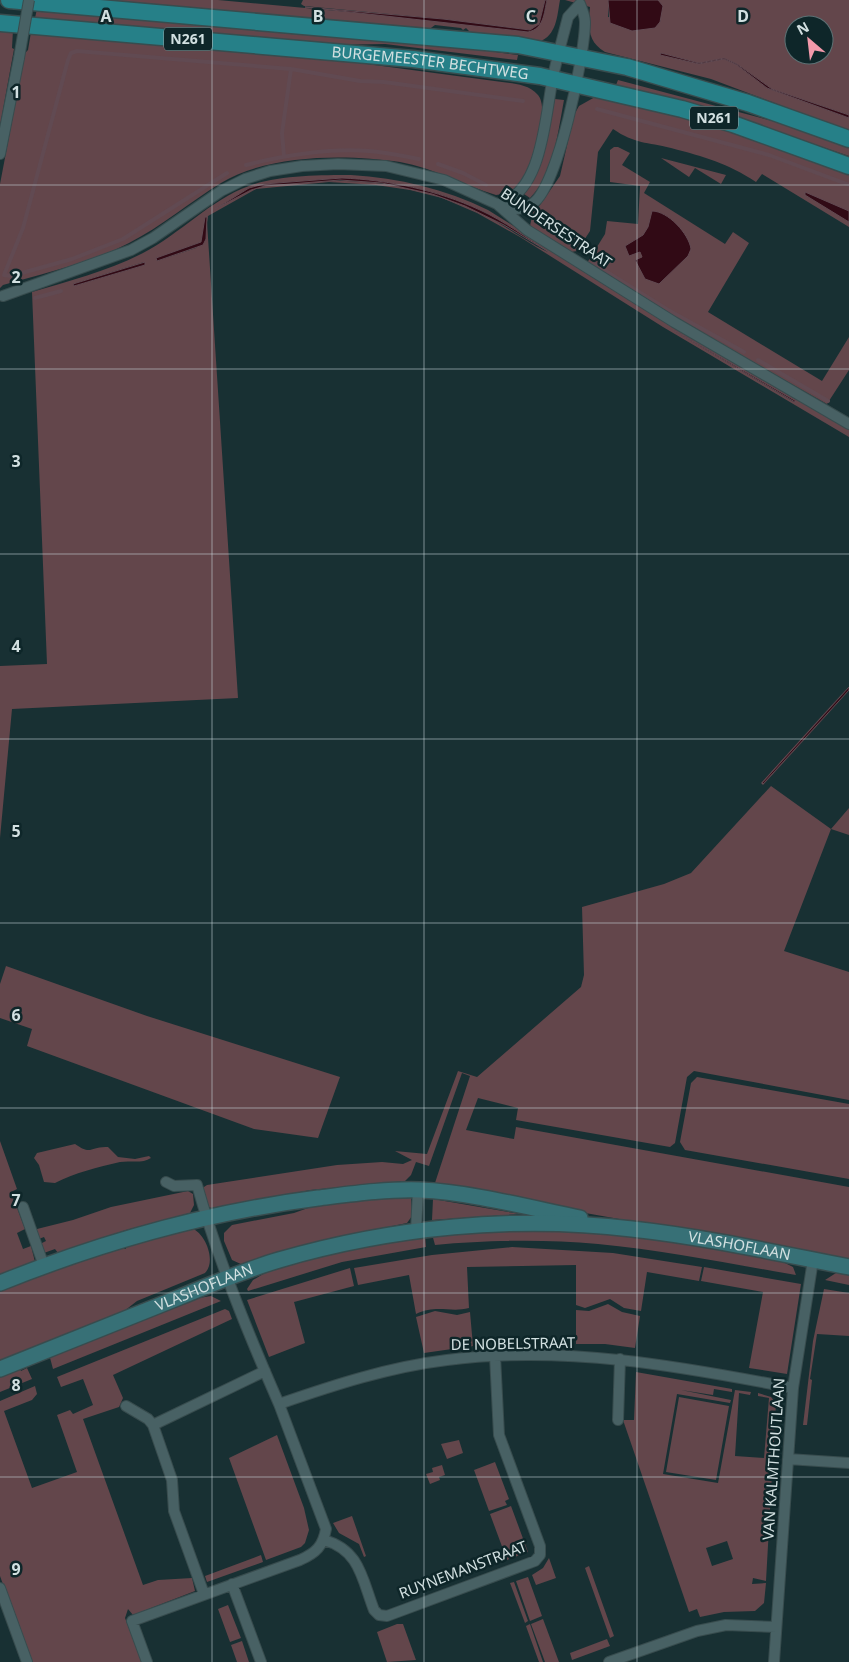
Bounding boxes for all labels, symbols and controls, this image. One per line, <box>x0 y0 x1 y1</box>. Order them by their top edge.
text: A <box>100 5 112 27</box>
text: B <box>313 5 323 27</box>
text: C <box>526 5 536 27</box>
text: D <box>737 5 749 27</box>
north arrow <box>784 15 834 65</box>
text: N <box>793 17 812 39</box>
road number: N261 <box>164 28 212 50</box>
street label: BURGEMEESTER BECHTWEG <box>331 41 530 83</box>
text: 1 <box>11 81 21 103</box>
road number: N261 <box>690 106 738 130</box>
street label: BUNDERSESTRAAT <box>497 183 616 272</box>
text: 2 <box>11 266 21 288</box>
text: 3 <box>11 450 21 472</box>
text: 4 <box>11 635 21 657</box>
text: 5 <box>11 820 21 842</box>
text: 6 <box>11 1004 21 1026</box>
text: 7 <box>11 1189 21 1211</box>
street label: VLASHOFLAAN <box>687 1226 793 1264</box>
street label: VLASHOFLAAN <box>152 1258 256 1315</box>
street label: DE NOBELSTRAAT <box>451 1332 576 1354</box>
text: 8 <box>11 1374 21 1396</box>
street label: VAN KALMTHOUTLAAN <box>757 1377 789 1541</box>
street label: RUYNEMANSTRAAT <box>396 1535 530 1603</box>
text: 9 <box>11 1558 21 1580</box>

